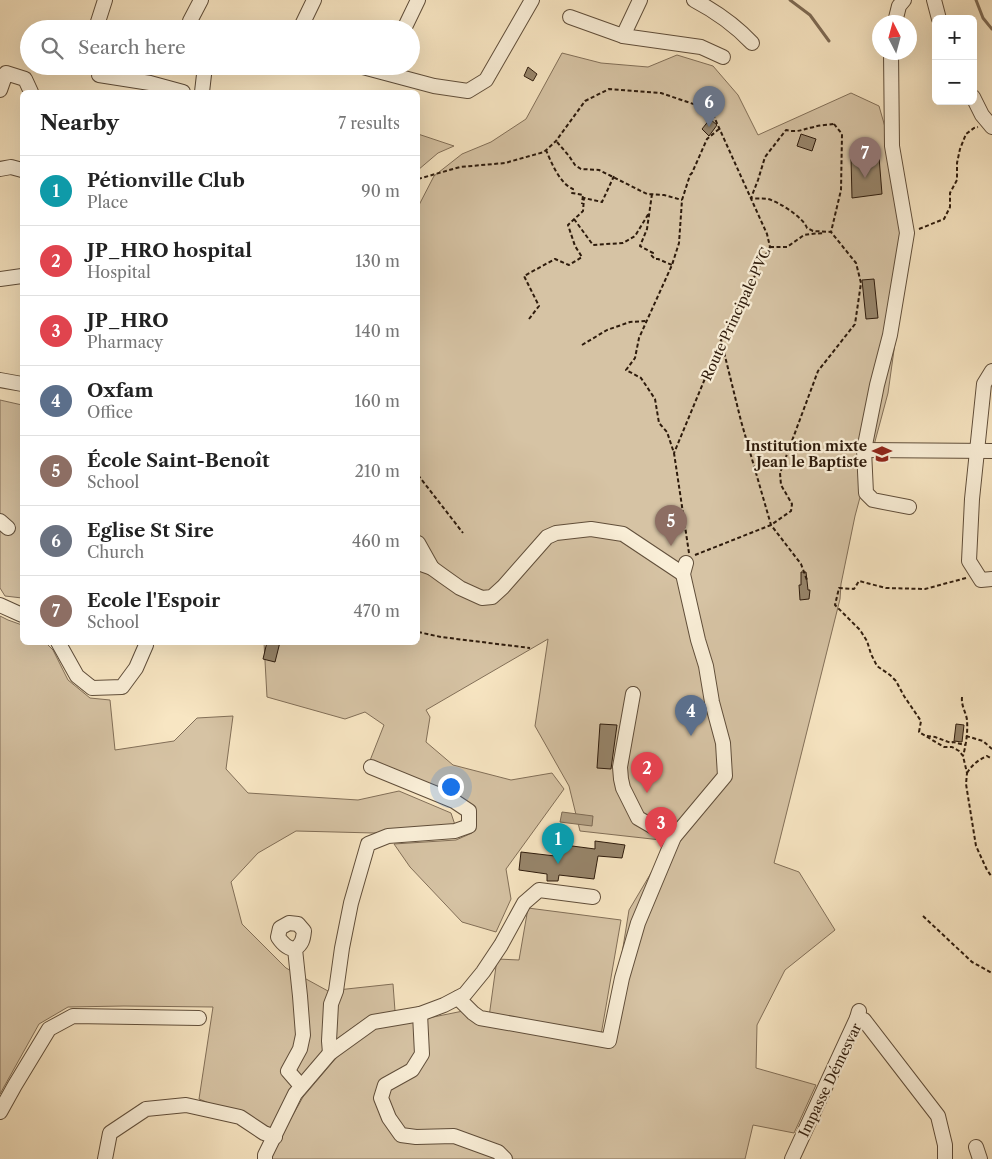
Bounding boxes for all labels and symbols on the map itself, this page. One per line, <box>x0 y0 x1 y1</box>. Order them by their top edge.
north arrow <box>872 15 917 60</box>
pin: 6 <box>693 86 725 127</box>
pin: 7 <box>849 137 881 178</box>
street label: Route Principale PVC <box>697 244 775 384</box>
place label: Institution mixte Jean le Baptiste <box>745 437 867 471</box>
school or university icon: Institution mixte Jean le Baptiste <box>871 443 893 465</box>
pin: 5 <box>655 505 687 546</box>
pin: 4 <box>675 695 707 736</box>
pin: 2 <box>631 752 663 793</box>
your location <box>438 774 464 800</box>
pin: 3 <box>645 807 677 848</box>
pin: 1 <box>542 823 574 864</box>
street label: Impasse Démesvar <box>795 1020 865 1140</box>

